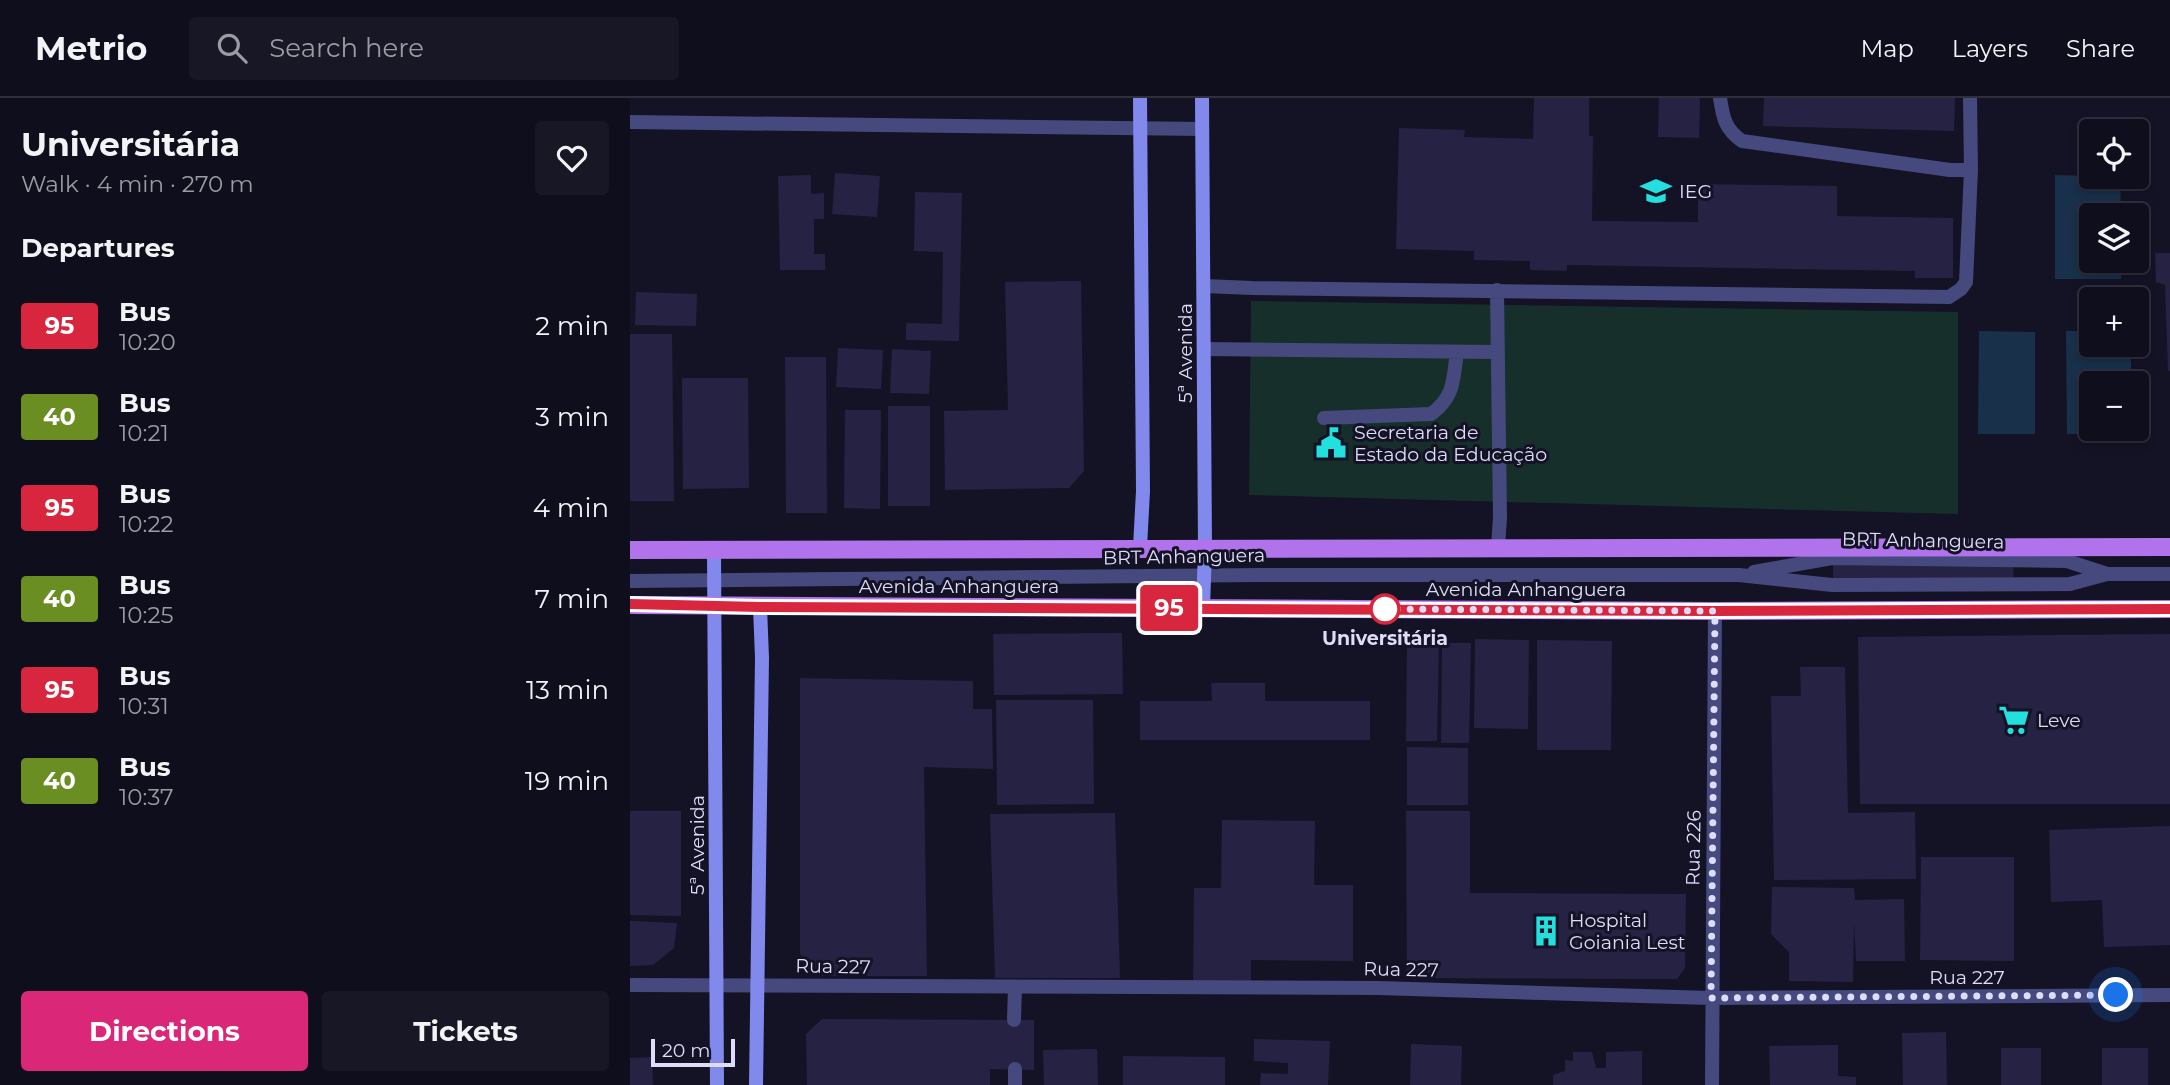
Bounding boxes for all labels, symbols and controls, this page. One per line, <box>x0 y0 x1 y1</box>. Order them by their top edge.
search box <box>189 17 679 80</box>
text: Metrio <box>35 28 147 68</box>
icon: search <box>213 29 251 67</box>
text: Search here <box>269 32 424 64</box>
text: Map <box>1860 34 1914 63</box>
text: Layers <box>1952 34 2028 63</box>
text: Share <box>2066 34 2135 63</box>
map controls <box>2079 119 2149 441</box>
button: locate <box>2079 119 2149 189</box>
button: heart <box>535 121 609 195</box>
text: Universitária <box>21 124 240 164</box>
text: Walk · 4 min · 270 m <box>21 170 254 198</box>
school or university icon: IEG <box>1639 174 1673 208</box>
place label: IEG <box>1679 180 1712 203</box>
button: layers <box>2079 203 2149 273</box>
text: Departures <box>21 232 175 264</box>
button: + <box>2079 287 2149 357</box>
text: Bus <box>119 296 171 328</box>
street label: 5ª Avenida <box>1174 303 1197 403</box>
text: 2 min <box>535 310 609 342</box>
text: 95 <box>45 311 74 340</box>
text: 10:20 <box>119 328 176 356</box>
button: − <box>2079 371 2149 441</box>
text: Bus <box>119 387 171 419</box>
text: 3 min <box>535 401 609 433</box>
text: 40 <box>43 402 76 431</box>
text: 10:21 <box>119 419 169 447</box>
place label: Secretaria de Estado da Educação <box>1354 421 1547 466</box>
public building icon: Secretaria de Estado da Educação <box>1314 426 1348 460</box>
text: Bus <box>119 478 171 510</box>
text: 4 min <box>533 492 609 524</box>
text: 95 <box>45 493 74 522</box>
text: 10:22 <box>119 510 174 538</box>
street label: BRT Anhanguera <box>1842 528 2004 553</box>
street label: BRT Anhanguera <box>1103 544 1265 569</box>
text: Bus <box>119 569 171 601</box>
street label: Avenida Anhanguera <box>859 575 1059 598</box>
street label: Avenida Anhanguera <box>1426 578 1626 601</box>
text: 7 min <box>535 583 609 615</box>
text: 40 <box>43 584 76 613</box>
line badge: 95 <box>1138 585 1200 631</box>
text: 95 <box>1154 593 1184 622</box>
marker: Universitária <box>1370 594 1400 624</box>
text: 10:25 <box>119 601 174 629</box>
place label: Universitária <box>1322 627 1448 650</box>
text: Bus <box>119 660 171 692</box>
text: 13 min <box>526 674 609 706</box>
text: 95 <box>45 675 74 704</box>
text: 10:31 <box>119 692 169 720</box>
supermarket icon: Leve <box>1997 703 2031 737</box>
place label: Leve <box>2037 709 2081 732</box>
text: Bus <box>119 751 171 783</box>
text: 19 min <box>525 765 609 797</box>
text: 40 <box>43 766 76 795</box>
text: 10:37 <box>119 783 174 811</box>
street label: 5ª Avenida <box>686 795 709 895</box>
street label: Rua 226 <box>1681 810 1706 886</box>
place label: Hospital Goiania Lest <box>1569 909 1686 954</box>
building icon: Hospital Goiania Lest <box>1529 914 1563 948</box>
street label: Rua 227 <box>795 954 871 979</box>
street label: Rua 227 <box>1363 957 1439 982</box>
street label: Rua 227 <box>1929 966 2005 989</box>
your location <box>2098 977 2133 1012</box>
button: Directions <box>21 991 308 1071</box>
button: Tickets <box>322 991 609 1071</box>
scale bar <box>651 1036 735 1068</box>
text: 20 m <box>662 1039 710 1062</box>

